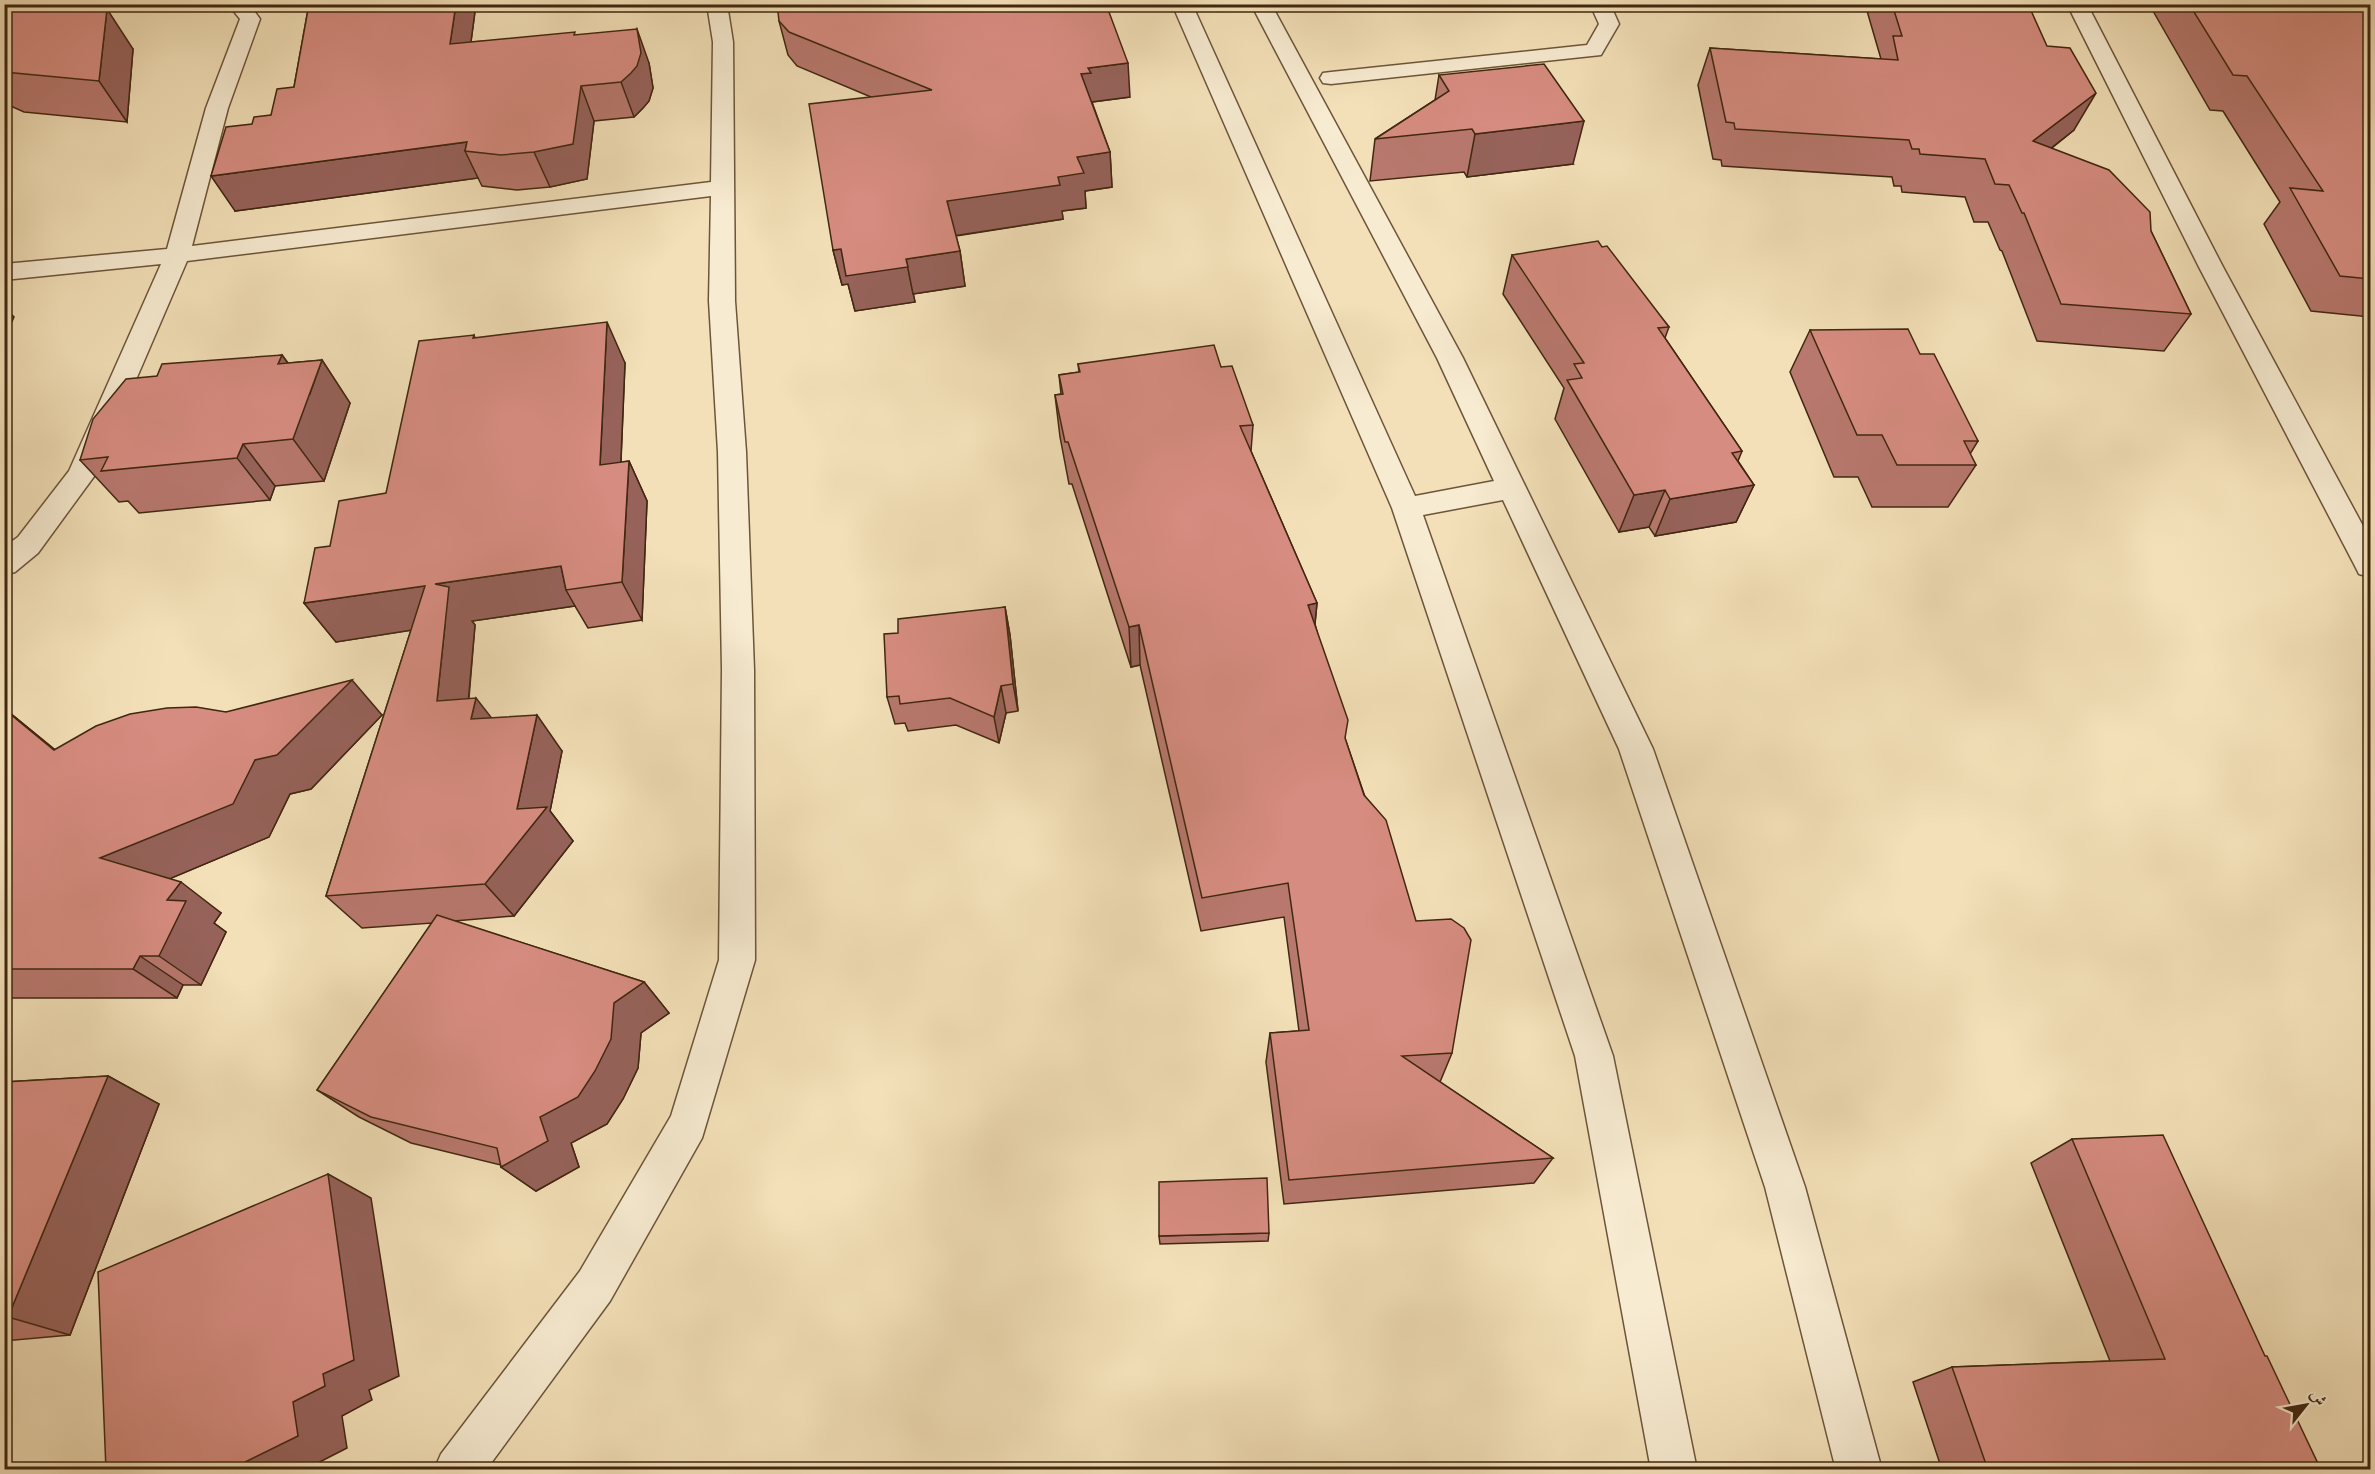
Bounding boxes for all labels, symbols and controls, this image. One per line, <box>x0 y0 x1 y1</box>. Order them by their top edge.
north arrow <box>2276 1375 2336 1435</box>
text: ش <box>2304 1385 2332 1410</box>

